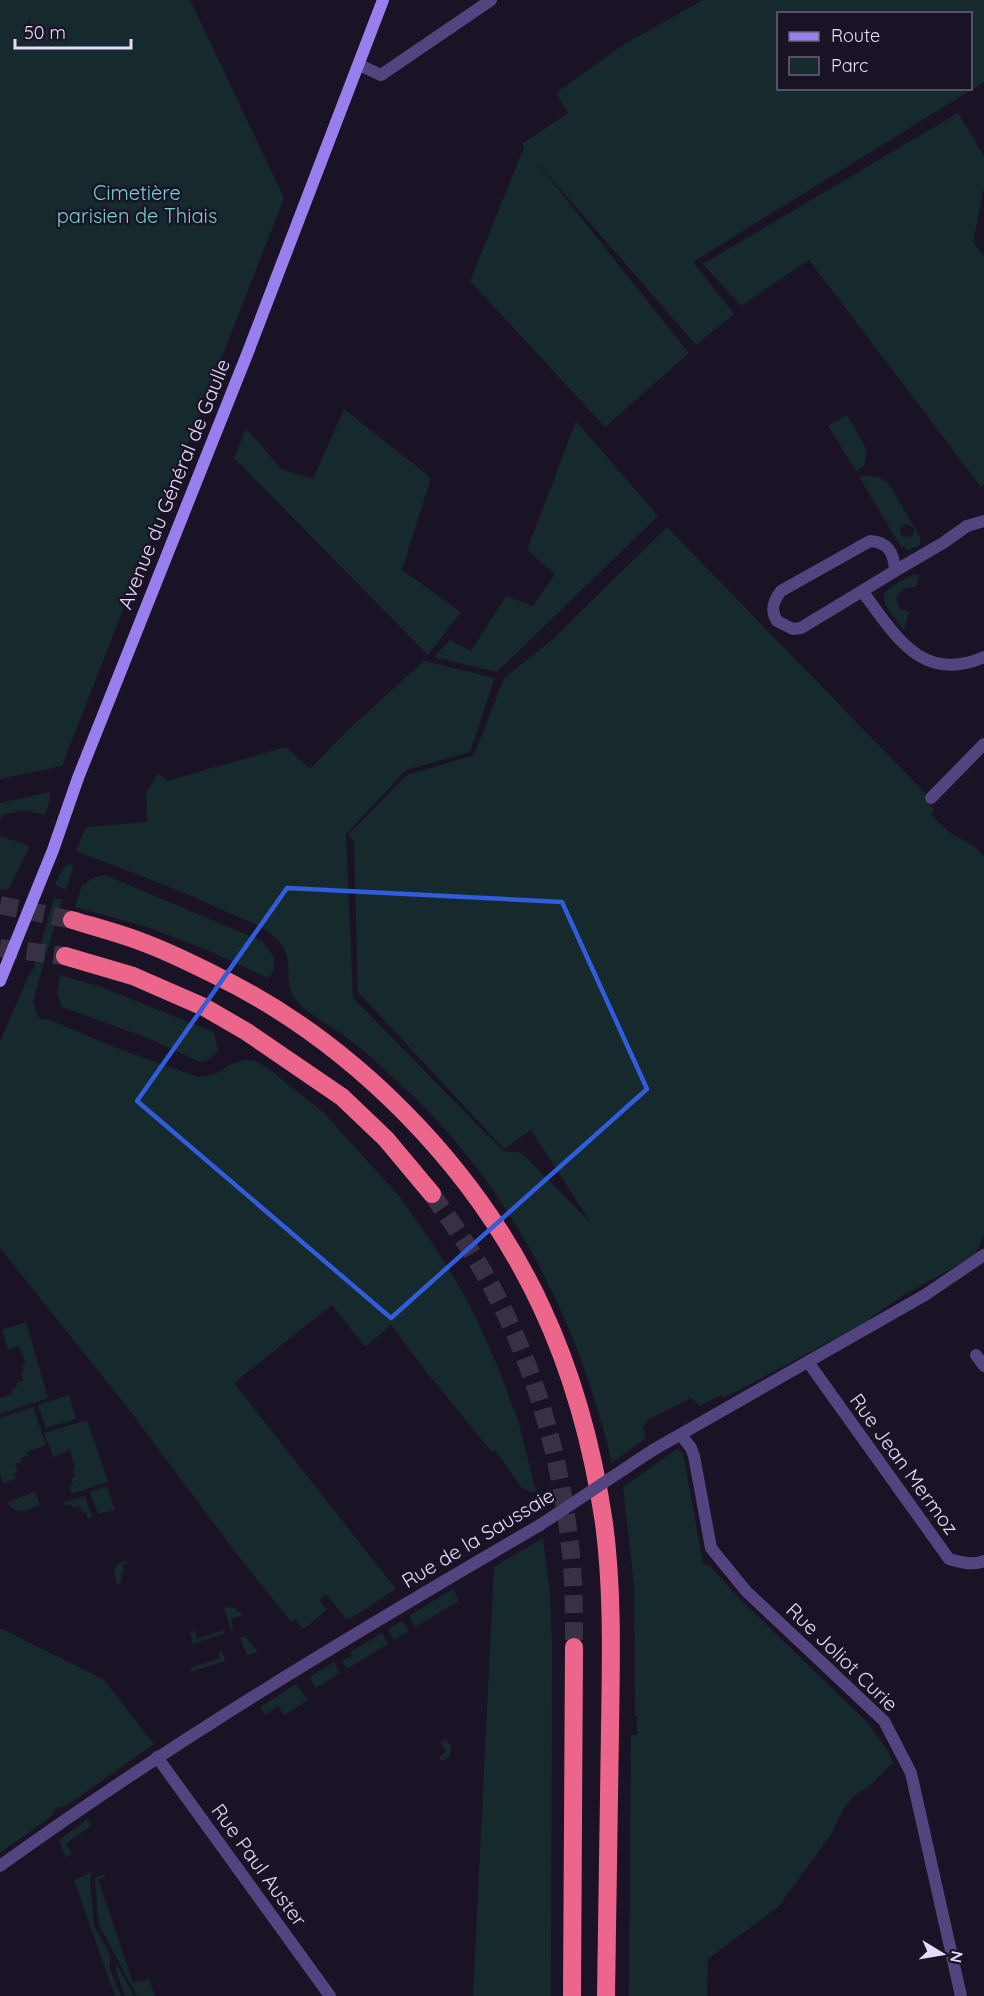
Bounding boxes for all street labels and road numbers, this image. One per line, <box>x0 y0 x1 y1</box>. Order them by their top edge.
street label: Avenue du Général de Gaulle <box>112 355 235 613</box>
street label: Rue Jean Mermoz <box>845 1388 964 1539</box>
street label: Rue de la Saussaie <box>397 1482 559 1593</box>
street label: Rue Joliot Curie <box>781 1597 903 1716</box>
street label: Rue Paul Auster <box>206 1798 313 1931</box>

